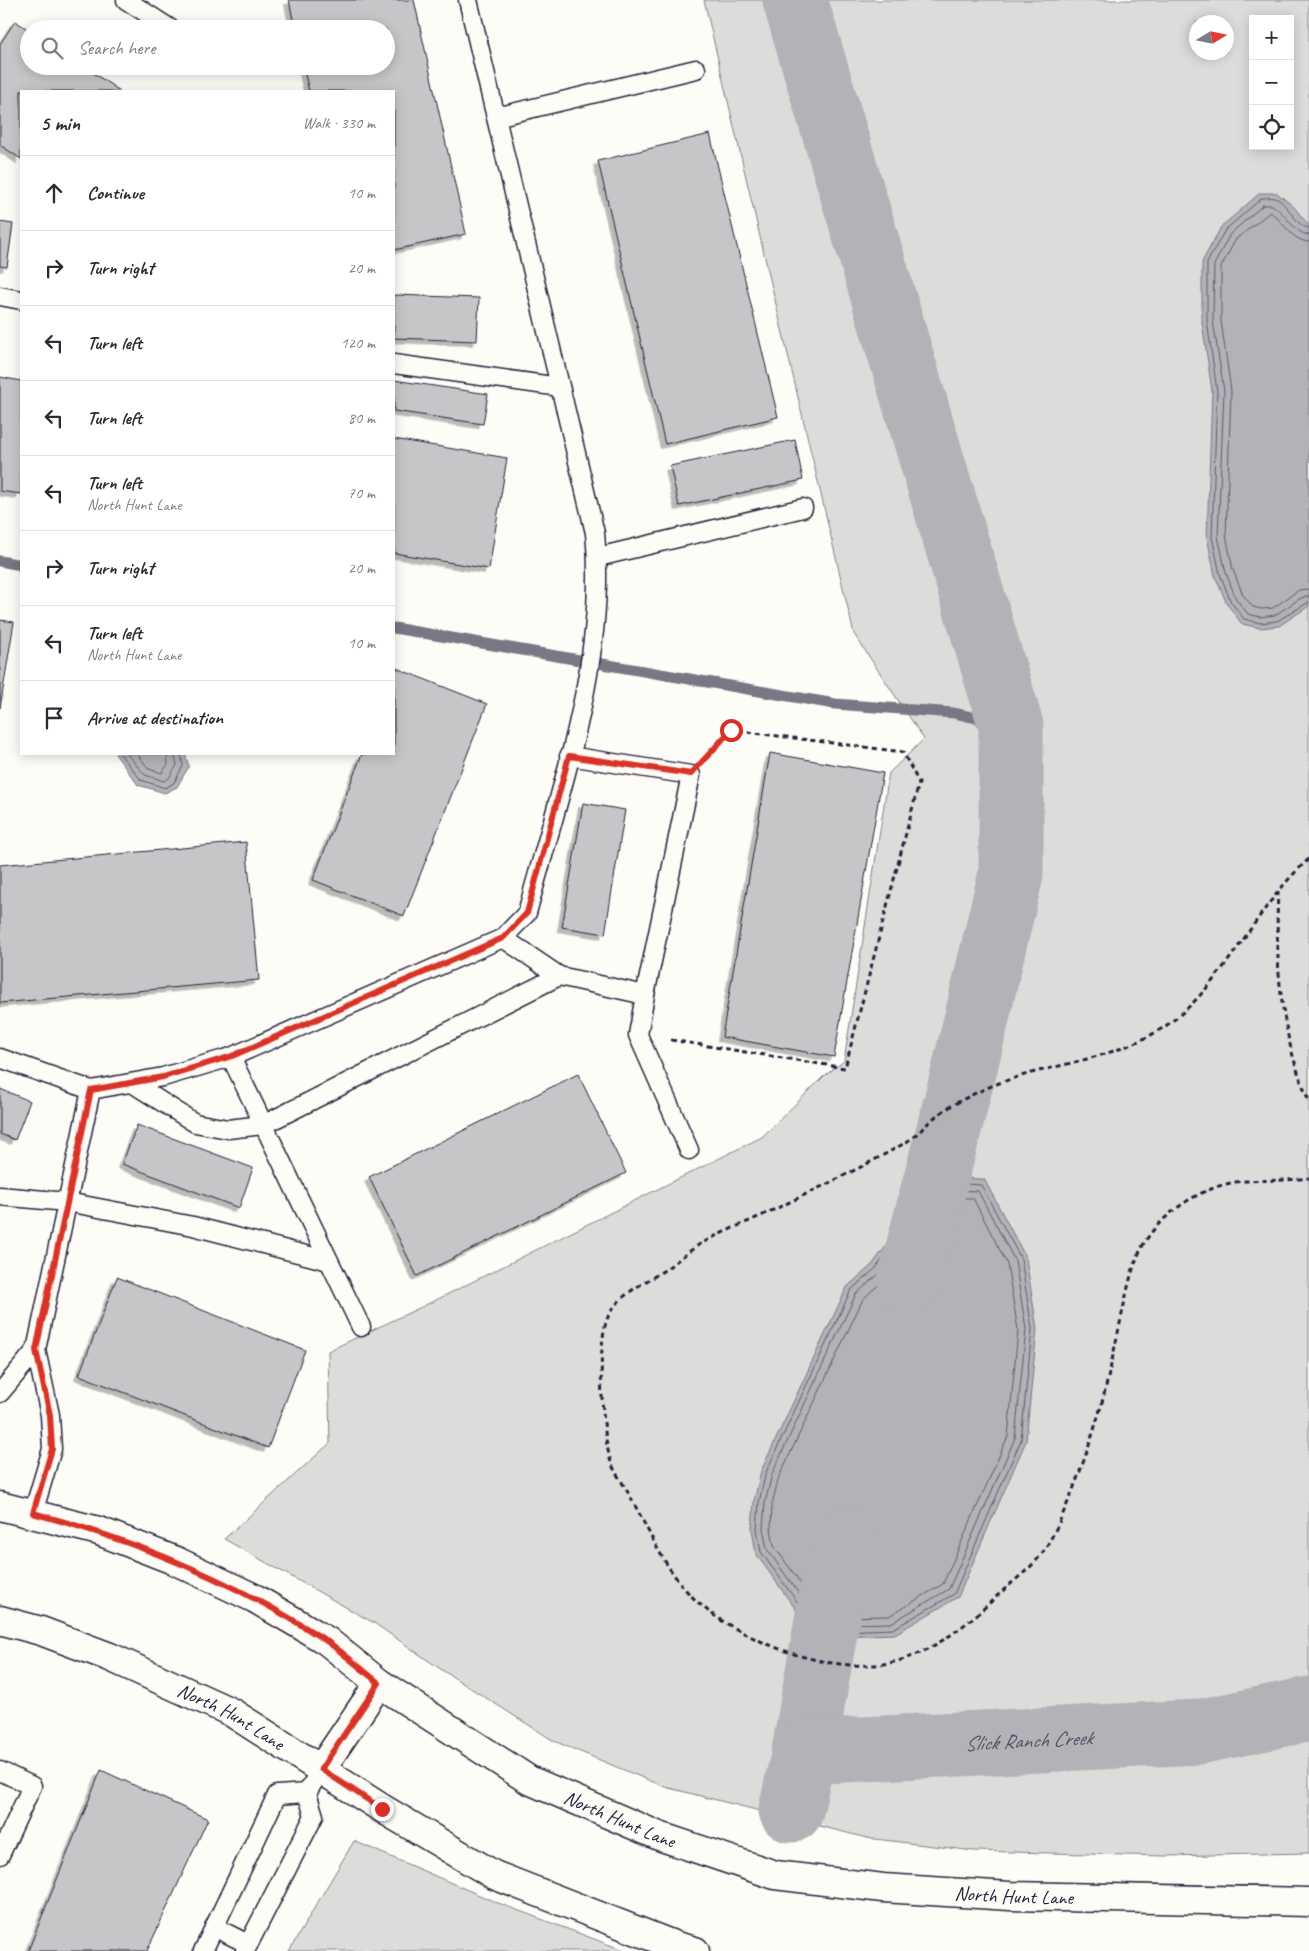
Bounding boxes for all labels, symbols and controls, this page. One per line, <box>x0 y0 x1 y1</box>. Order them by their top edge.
north arrow <box>1189 15 1234 60</box>
map controls <box>1249 15 1294 150</box>
button: + <box>1249 15 1294 60</box>
search box <box>20 20 395 75</box>
icon: search <box>38 34 66 62</box>
text: Search here <box>78 36 155 60</box>
button: − <box>1249 60 1294 105</box>
button: locate <box>1249 105 1294 150</box>
text: 5 min <box>40 110 80 136</box>
text: Walk · 330 m <box>303 113 375 133</box>
icon: ahead <box>40 179 68 207</box>
text: Continue <box>87 181 144 205</box>
text: 10 m <box>348 183 375 203</box>
icon: right <box>40 254 68 282</box>
text: Turn right <box>87 256 154 280</box>
text: 20 m <box>348 258 375 278</box>
icon: left <box>40 329 68 357</box>
text: Turn left <box>87 331 142 355</box>
text: 120 m <box>341 333 375 353</box>
icon: left <box>40 404 68 432</box>
text: Turn left <box>87 406 142 430</box>
text: 80 m <box>348 408 375 428</box>
text: Turn left <box>87 471 142 495</box>
icon: left <box>40 479 68 507</box>
text: 70 m <box>348 483 375 503</box>
text: North Hunt Lane <box>87 495 182 515</box>
icon: right <box>40 554 68 582</box>
text: Turn right <box>87 556 154 580</box>
text: 20 m <box>348 558 375 578</box>
text: Turn left <box>87 621 142 645</box>
icon: left <box>40 629 68 657</box>
text: 10 m <box>348 633 375 653</box>
text: North Hunt Lane <box>87 645 182 665</box>
icon: arrive <box>40 704 68 732</box>
text: Arrive at destination <box>87 706 223 730</box>
route start <box>720 719 743 742</box>
street label: North Hunt Lane <box>174 1677 290 1757</box>
water label: Slick Ranch Creek <box>964 1724 1096 1757</box>
street label: North Hunt Lane <box>560 1785 680 1854</box>
route end <box>371 1798 394 1821</box>
street label: North Hunt Lane <box>954 1881 1075 1910</box>

